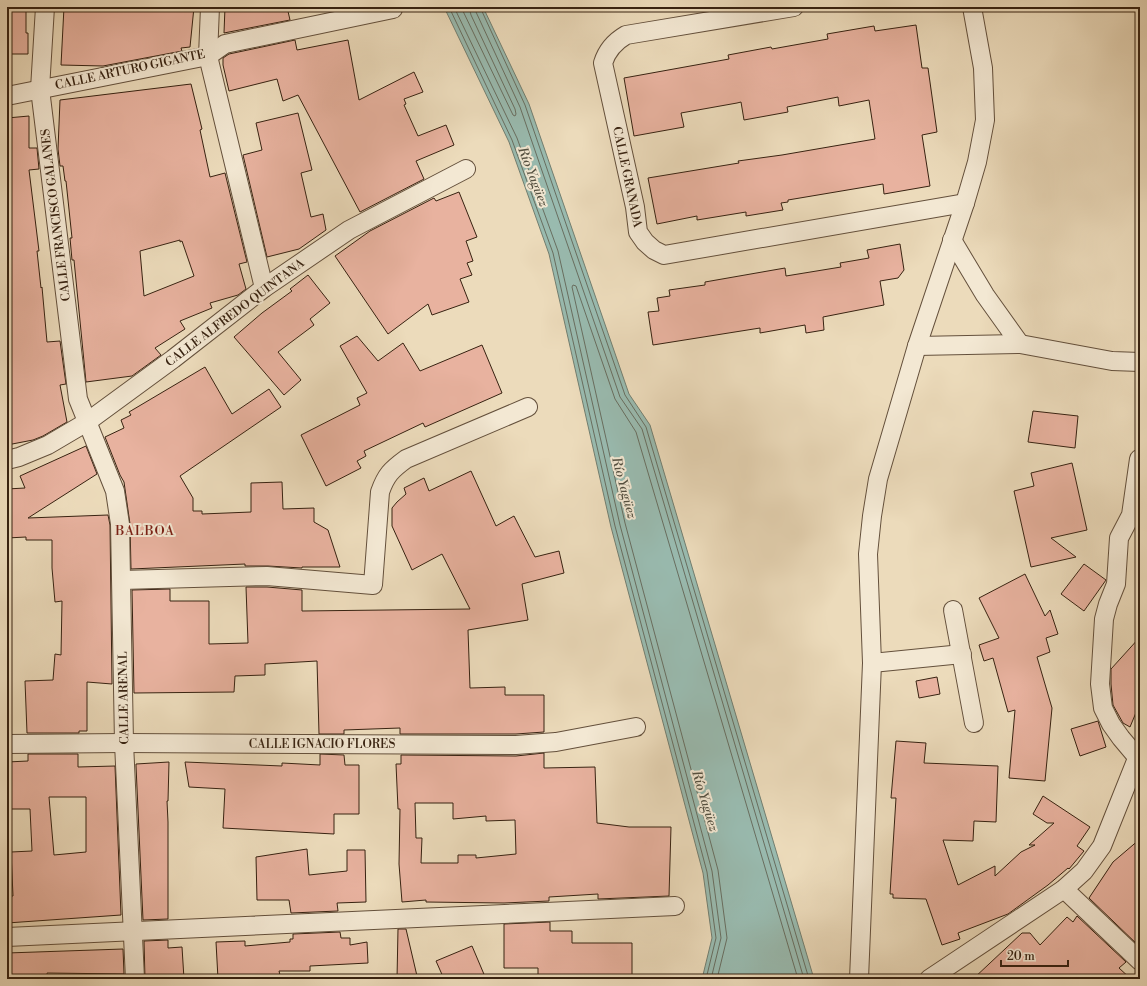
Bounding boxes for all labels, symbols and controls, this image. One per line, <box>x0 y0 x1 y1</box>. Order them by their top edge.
street label: CALLE ARTURO GIGANTE <box>54 47 206 93</box>
street label: CALLE GRANADA <box>609 125 645 230</box>
street label: CALLE FRANCISCO GALANES <box>38 128 74 302</box>
water label: Río Yagüez <box>514 144 552 209</box>
street label: CALLE ALFREDO QUINTANA <box>163 255 308 370</box>
water label: Río Yagüez <box>608 455 640 521</box>
district label: BALBOA <box>114 523 175 539</box>
street label: CALLE ARENAL <box>116 651 132 745</box>
street label: CALLE IGNACIO FLORES <box>249 737 395 752</box>
water label: Río Yagüez <box>688 768 722 833</box>
scale bar <box>1001 942 1068 968</box>
text: 20 m <box>1007 949 1035 964</box>

